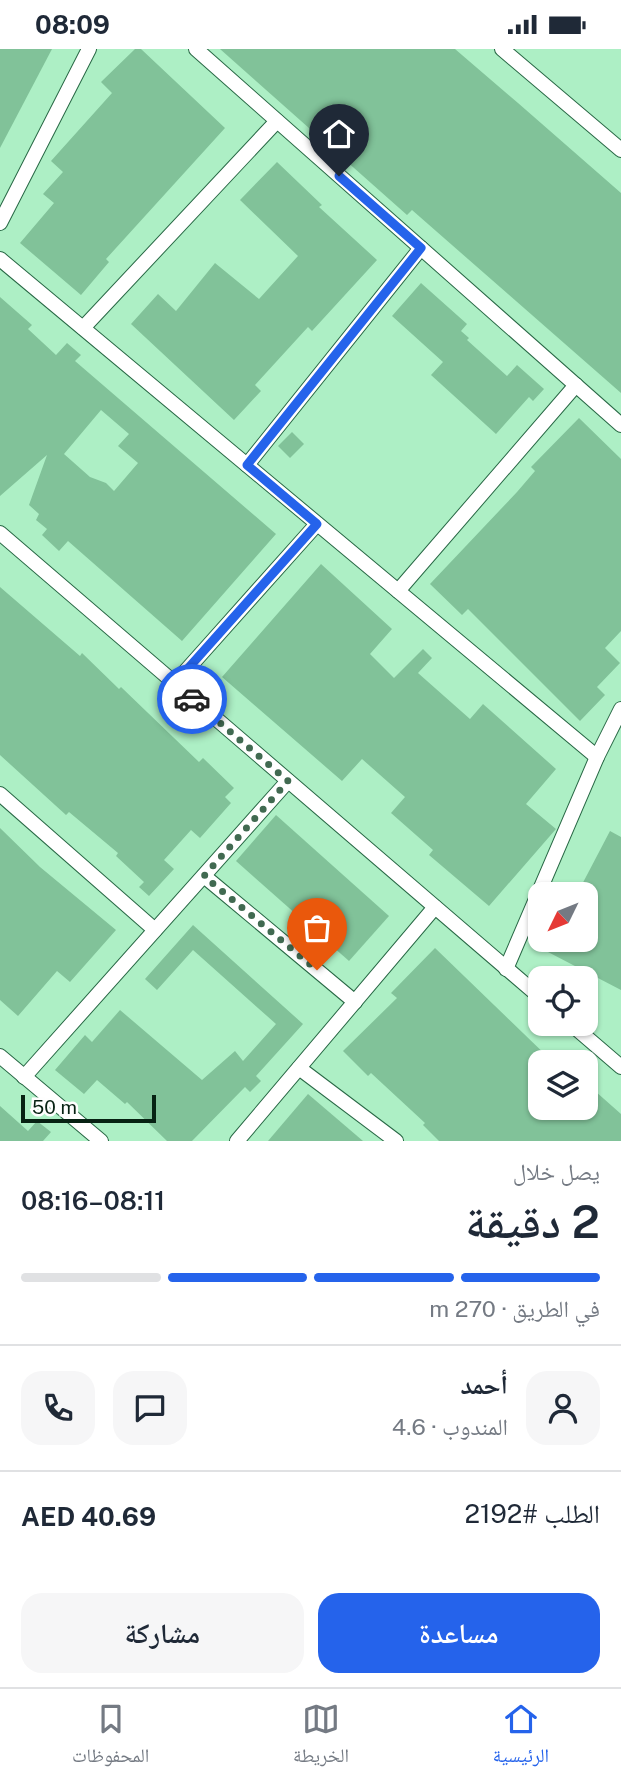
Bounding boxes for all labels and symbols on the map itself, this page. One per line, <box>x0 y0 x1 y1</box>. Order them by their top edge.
pin <box>309 104 369 176</box>
courier <box>157 664 227 734</box>
north arrow <box>528 882 598 952</box>
pin <box>287 898 347 970</box>
scale bar <box>21 1092 156 1124</box>

